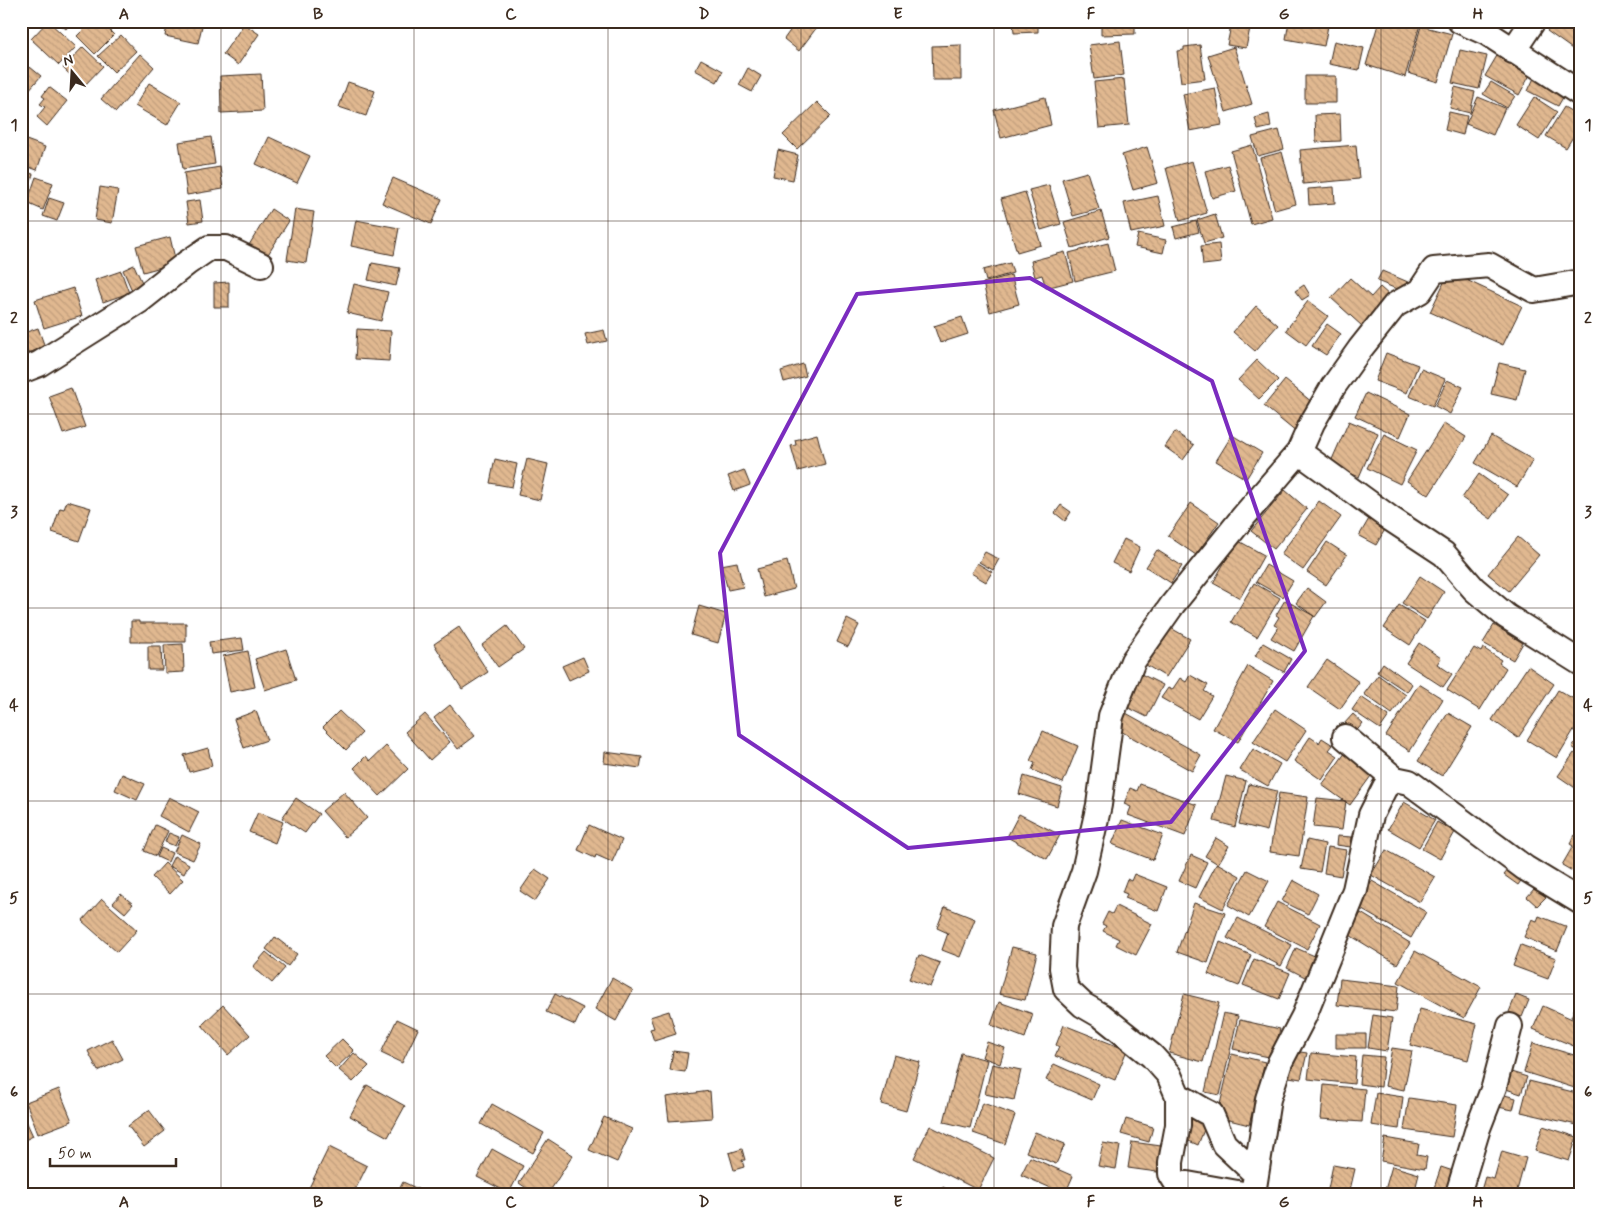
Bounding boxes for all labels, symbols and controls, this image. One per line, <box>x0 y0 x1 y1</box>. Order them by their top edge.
text: A <box>119 4 129 25</box>
text: B <box>313 4 323 25</box>
text: C <box>505 4 517 25</box>
text: D <box>698 4 710 25</box>
text: E <box>893 4 903 25</box>
text: F <box>1087 4 1096 25</box>
text: G <box>1279 4 1290 25</box>
text: H <box>1473 4 1484 25</box>
north arrow <box>48 48 98 98</box>
text: N <box>61 51 76 71</box>
text: 1 <box>10 115 18 136</box>
text: 1 <box>1584 115 1592 136</box>
text: 2 <box>10 308 18 329</box>
text: 2 <box>1584 308 1592 329</box>
text: 3 <box>10 502 18 523</box>
text: 3 <box>1584 502 1592 523</box>
text: 4 <box>9 695 19 716</box>
text: 4 <box>1583 695 1593 716</box>
text: 5 <box>9 888 19 909</box>
text: 5 <box>1583 888 1593 909</box>
text: 6 <box>10 1082 18 1103</box>
text: 6 <box>1584 1082 1592 1103</box>
scale bar <box>50 1135 176 1167</box>
text: 50 m <box>58 1144 92 1164</box>
text: A <box>119 1192 129 1213</box>
text: B <box>313 1192 323 1213</box>
text: C <box>505 1192 517 1213</box>
text: D <box>698 1192 710 1213</box>
text: E <box>893 1192 903 1213</box>
text: F <box>1087 1192 1096 1213</box>
text: G <box>1279 1192 1290 1213</box>
text: H <box>1473 1192 1484 1213</box>

